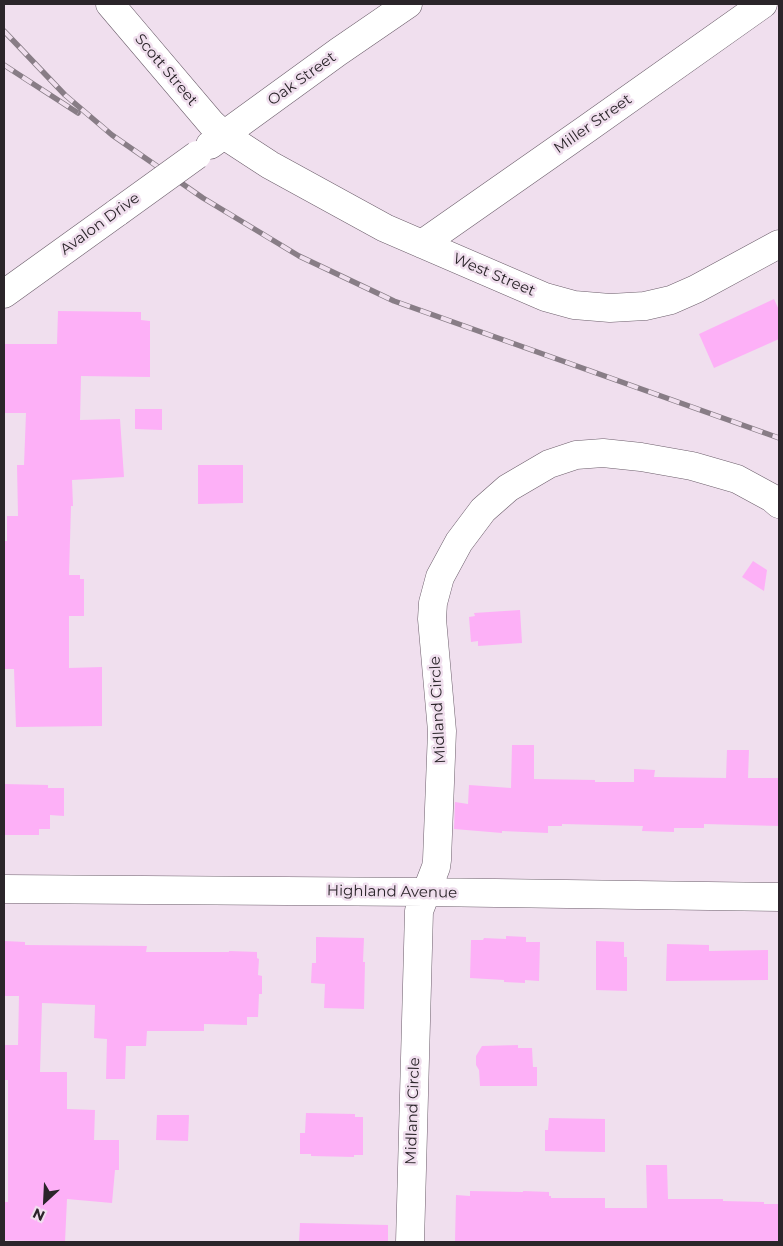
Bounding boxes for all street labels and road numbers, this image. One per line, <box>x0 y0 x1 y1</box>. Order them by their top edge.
street label: Scott Street <box>131 30 201 110</box>
street label: Oak Street <box>264 48 340 110</box>
street label: Miller Street <box>551 91 635 157</box>
street label: Avalon Drive <box>57 189 143 259</box>
street label: West Street <box>450 250 538 300</box>
street label: Midland Circle <box>426 656 450 764</box>
street label: Highland Avenue <box>327 882 457 902</box>
street label: Midland Circle <box>402 1057 424 1165</box>

